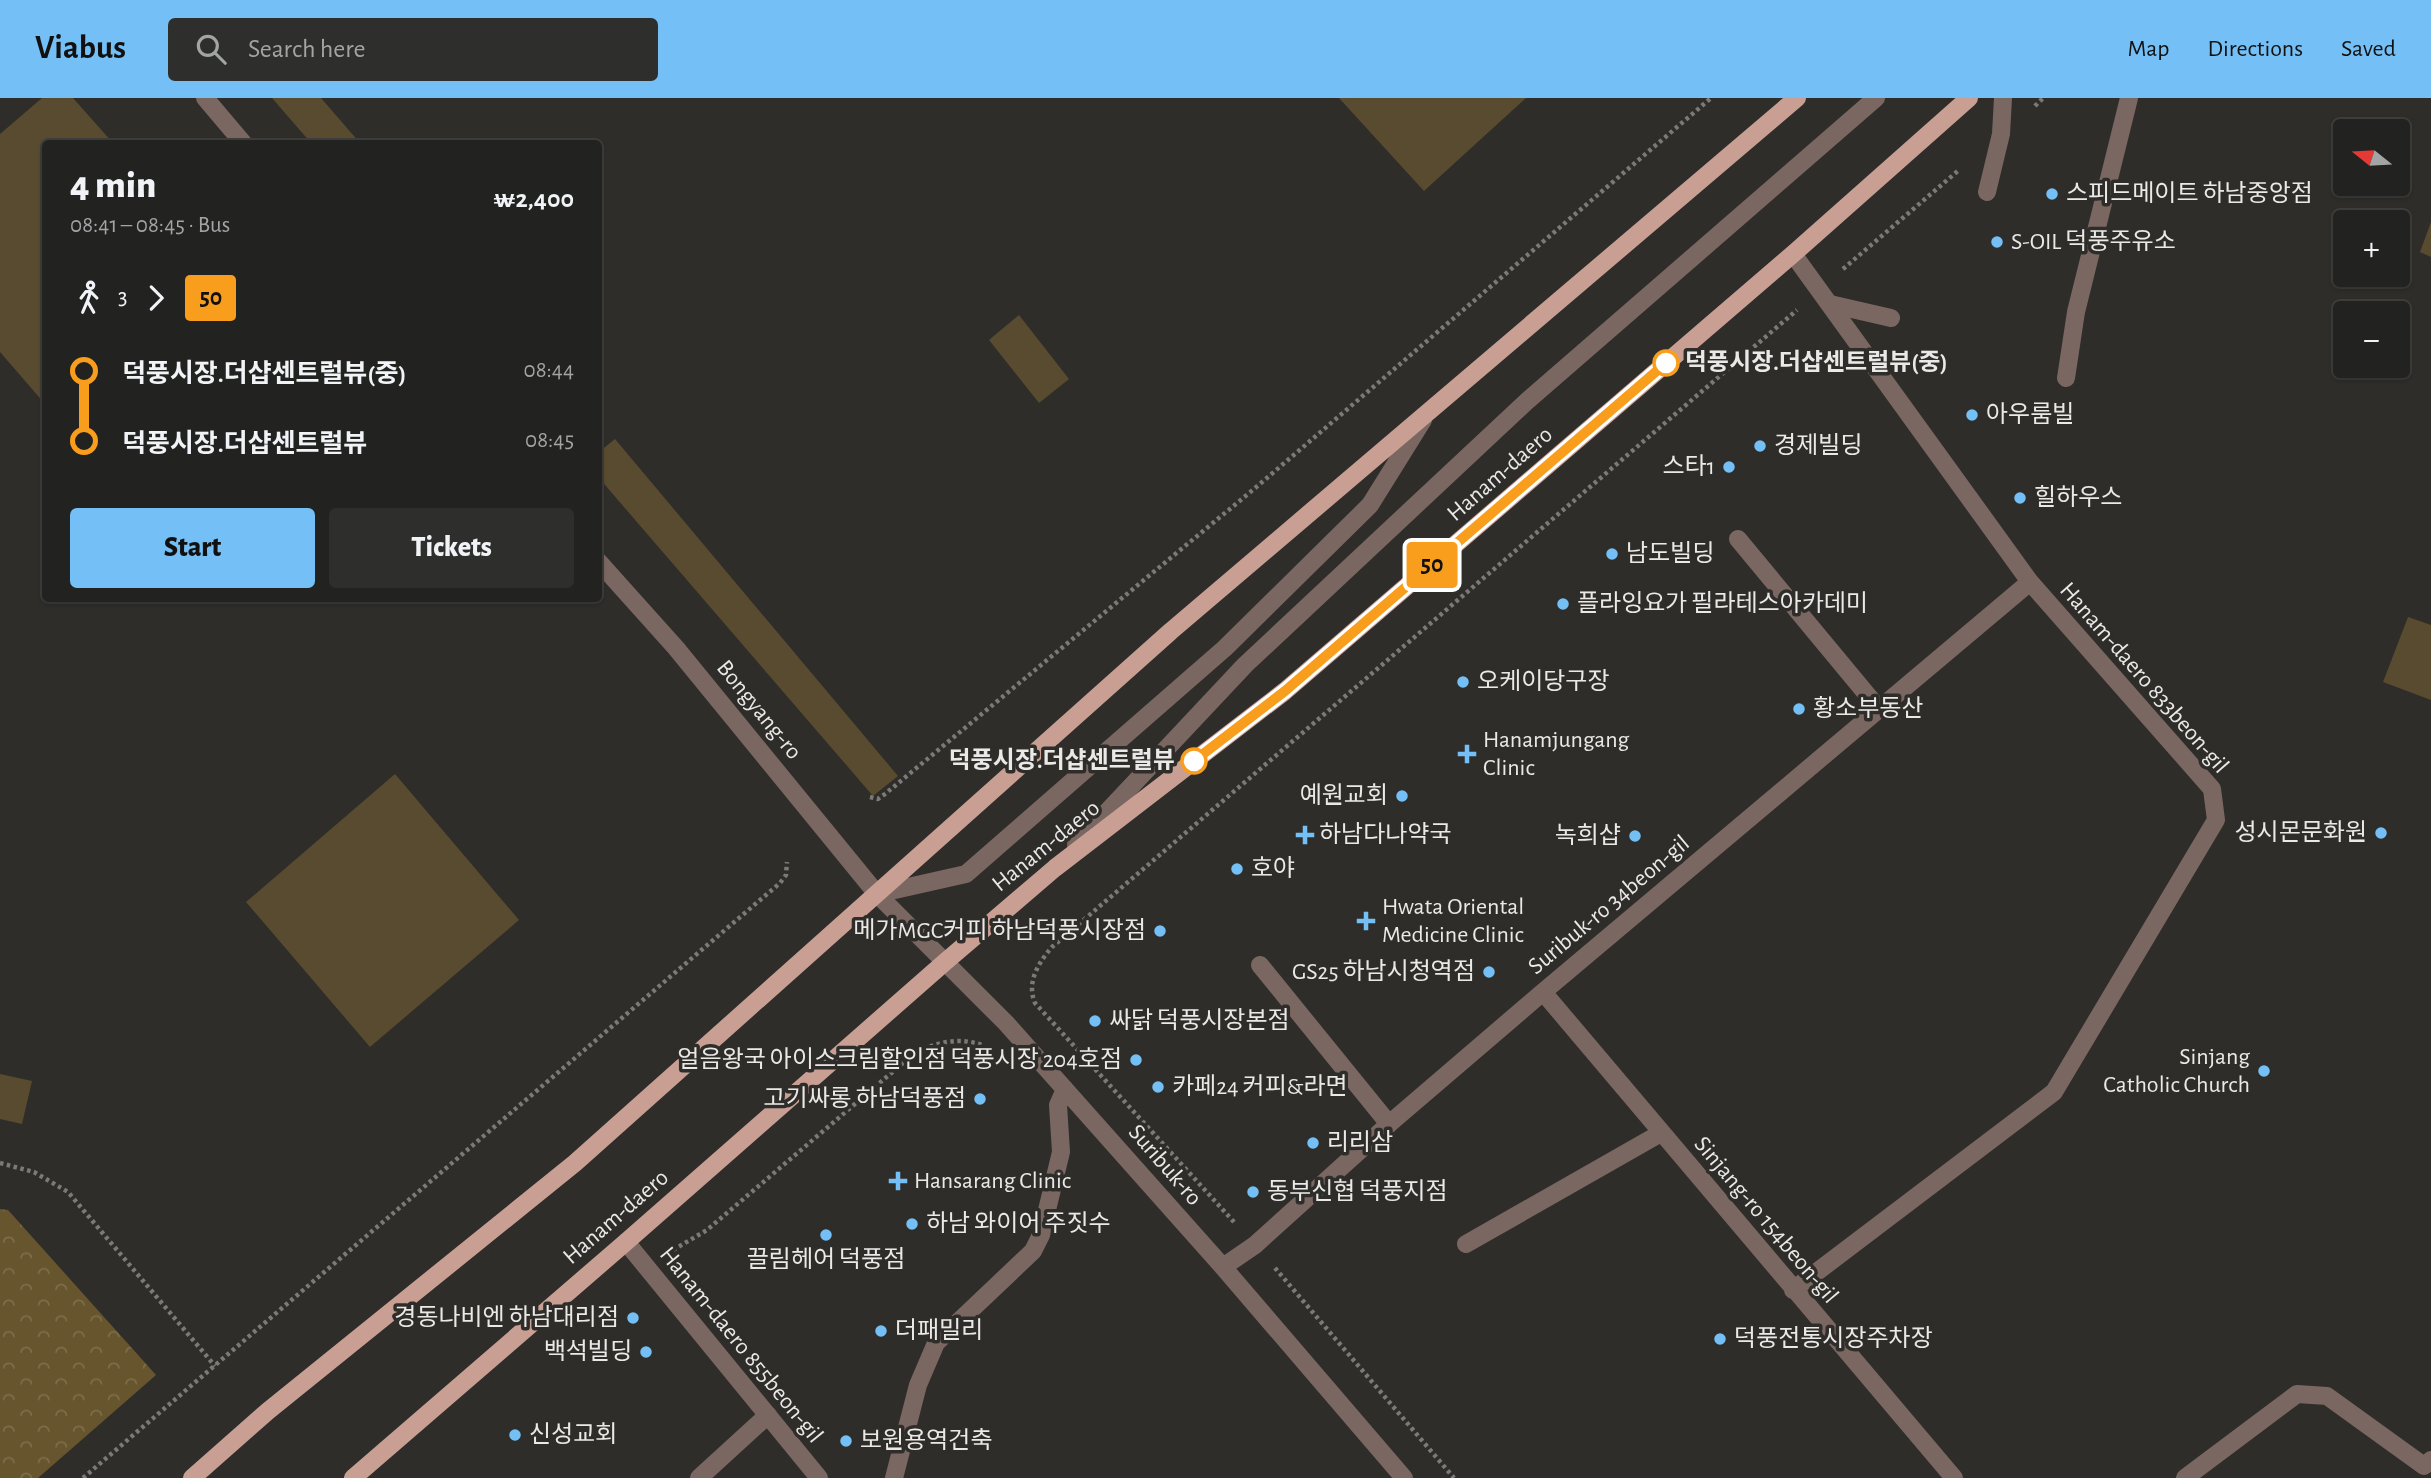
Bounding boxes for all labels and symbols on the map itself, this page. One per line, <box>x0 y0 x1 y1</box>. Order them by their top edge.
north arrow <box>2333 119 2410 196</box>
place label: 스피드메이트 하남중앙점 <box>2066 180 2313 206</box>
marker: 스피드메이트 하남중앙점 <box>2044 186 2060 202</box>
place label: S-OIL 덕풍주유소 <box>2011 229 2176 254</box>
marker: S-OIL 덕풍주유소 <box>1989 234 2005 250</box>
place label: 덕풍시장.더샵센트럴뷰(중) <box>1685 349 1948 375</box>
marker: 덕풍시장.더샵센트럴뷰(중) <box>1653 350 1679 376</box>
place label: 아우룸빌 <box>1986 402 2074 427</box>
marker: 아우룸빌 <box>1964 407 1980 423</box>
street label: Hanam-daero <box>1443 422 1557 526</box>
place label: 경제빌딩 <box>1774 433 1862 458</box>
marker: 경제빌딩 <box>1752 438 1768 454</box>
place label: 스타1 <box>1663 454 1715 479</box>
marker: 스타1 <box>1721 459 1737 475</box>
place label: 힐하우스 <box>2034 484 2122 510</box>
marker: 힐하우스 <box>2012 490 2028 506</box>
place label: 남도빌딩 <box>1626 541 1714 566</box>
line badge: 50 <box>1400 542 1464 588</box>
marker: 남도빌딩 <box>1604 546 1620 562</box>
street label: Hanam-daero 833beon-gil <box>2055 578 2233 778</box>
place label: 플라잉요가 필라테스아카데미 <box>1577 591 1868 616</box>
marker: 플라잉요가 필라테스아카데미 <box>1555 596 1571 612</box>
street label: Bongyang-ro <box>712 656 806 764</box>
place label: 오케이당구장 <box>1477 668 1609 694</box>
marker: 오케이당구장 <box>1455 674 1471 690</box>
place label: 황소부동산 <box>1813 695 1923 721</box>
marker: 황소부동산 <box>1791 701 1807 717</box>
place label: Hanamjungang Clinic <box>1483 728 1630 780</box>
marker: Hanamjungang Clinic <box>1457 744 1477 764</box>
place label: 덕풍시장.더샵센트럴뷰 <box>949 747 1175 773</box>
marker: 덕풍시장.더샵센트럴뷰 <box>1181 748 1207 774</box>
place label: 예원교회 <box>1300 783 1388 808</box>
marker: 예원교회 <box>1394 788 1410 804</box>
street label: Hanam-daero <box>988 796 1104 896</box>
place label: 성시몬문화원 <box>2235 820 2367 845</box>
place label: 하남다나약국 <box>1319 822 1451 847</box>
place label: 녹희샵 <box>1555 823 1621 848</box>
marker: 성시몬문화원 <box>2373 825 2389 841</box>
marker: 하남다나약국 <box>1297 827 1313 843</box>
marker: 녹희샵 <box>1627 828 1643 844</box>
street label: Suribuk-ro 34beon-gil <box>1524 831 1694 979</box>
place label: 호야 <box>1251 855 1295 881</box>
marker: 호야 <box>1229 861 1245 877</box>
place label: Hwata Oriental Medicine Clinic <box>1382 895 1524 947</box>
marker: Hwata Oriental Medicine Clinic <box>1356 911 1376 931</box>
place label: 메가MGC커피 하남덕풍시장점 <box>853 917 1146 943</box>
marker: 메가MGC커피 하남덕풍시장점 <box>1152 923 1168 939</box>
place label: GS25 하남시청역점 <box>1292 958 1475 984</box>
marker: GS25 하남시청역점 <box>1481 964 1497 980</box>
place label: 싸닭 덕풍시장본점 <box>1109 1007 1290 1033</box>
marker: 싸닭 덕풍시장본점 <box>1087 1013 1103 1029</box>
place label: Sinjang Catholic Church <box>2103 1045 2250 1097</box>
place label: 얼음왕국 아이스크림할인점 덕풍시장 204호점 <box>678 1046 1122 1072</box>
marker: 얼음왕국 아이스크림할인점 덕풍시장 204호점 <box>1128 1052 1144 1068</box>
marker: Sinjang Catholic Church <box>2256 1063 2272 1079</box>
place label: 카페24 커피&라면 <box>1172 1074 1348 1099</box>
marker: 카페24 커피&라면 <box>1150 1079 1166 1095</box>
place label: 고기싸롱 하남덕풍점 <box>763 1085 966 1111</box>
marker: 고기싸롱 하남덕풍점 <box>972 1091 988 1107</box>
street label: Suribuk-ro <box>1124 1120 1206 1210</box>
place label: 리리삼 <box>1327 1130 1393 1155</box>
street label: Sinjang-ro 154beon-gil <box>1689 1132 1843 1308</box>
marker: 리리삼 <box>1305 1135 1321 1151</box>
street label: Hanam-daero <box>559 1165 673 1269</box>
place label: Hansarang Clinic <box>914 1169 1071 1193</box>
marker: Hansarang Clinic <box>888 1171 908 1191</box>
place label: 동부신협 덕풍지점 <box>1267 1178 1448 1204</box>
marker: 동부신협 덕풍지점 <box>1245 1184 1261 1200</box>
place label: 하남 와이어 주짓수 <box>926 1211 1111 1236</box>
marker: 하남 와이어 주짓수 <box>904 1216 920 1232</box>
marker: 끌림헤어 덕풍점 <box>818 1227 834 1243</box>
street label: Hanam-daero 855beon-gil <box>655 1243 827 1447</box>
place label: 끌림헤어 덕풍점 <box>747 1246 905 1272</box>
place label: 경동나비엔 하남대리점 <box>394 1304 619 1330</box>
marker: 경동나비엔 하남대리점 <box>625 1310 641 1326</box>
place label: 더패밀리 <box>895 1318 983 1343</box>
marker: 더패밀리 <box>873 1323 889 1339</box>
place label: 덕풍전통시장주차장 <box>1734 1325 1933 1351</box>
marker: 덕풍전통시장주차장 <box>1712 1331 1728 1347</box>
place label: 백석빌딩 <box>544 1339 632 1364</box>
marker: 백석빌딩 <box>638 1344 654 1360</box>
place label: 신성교회 <box>529 1422 617 1447</box>
marker: 신성교회 <box>507 1427 523 1443</box>
place label: 보원용역건축 <box>860 1428 992 1453</box>
marker: 보원용역건축 <box>838 1433 854 1449</box>

